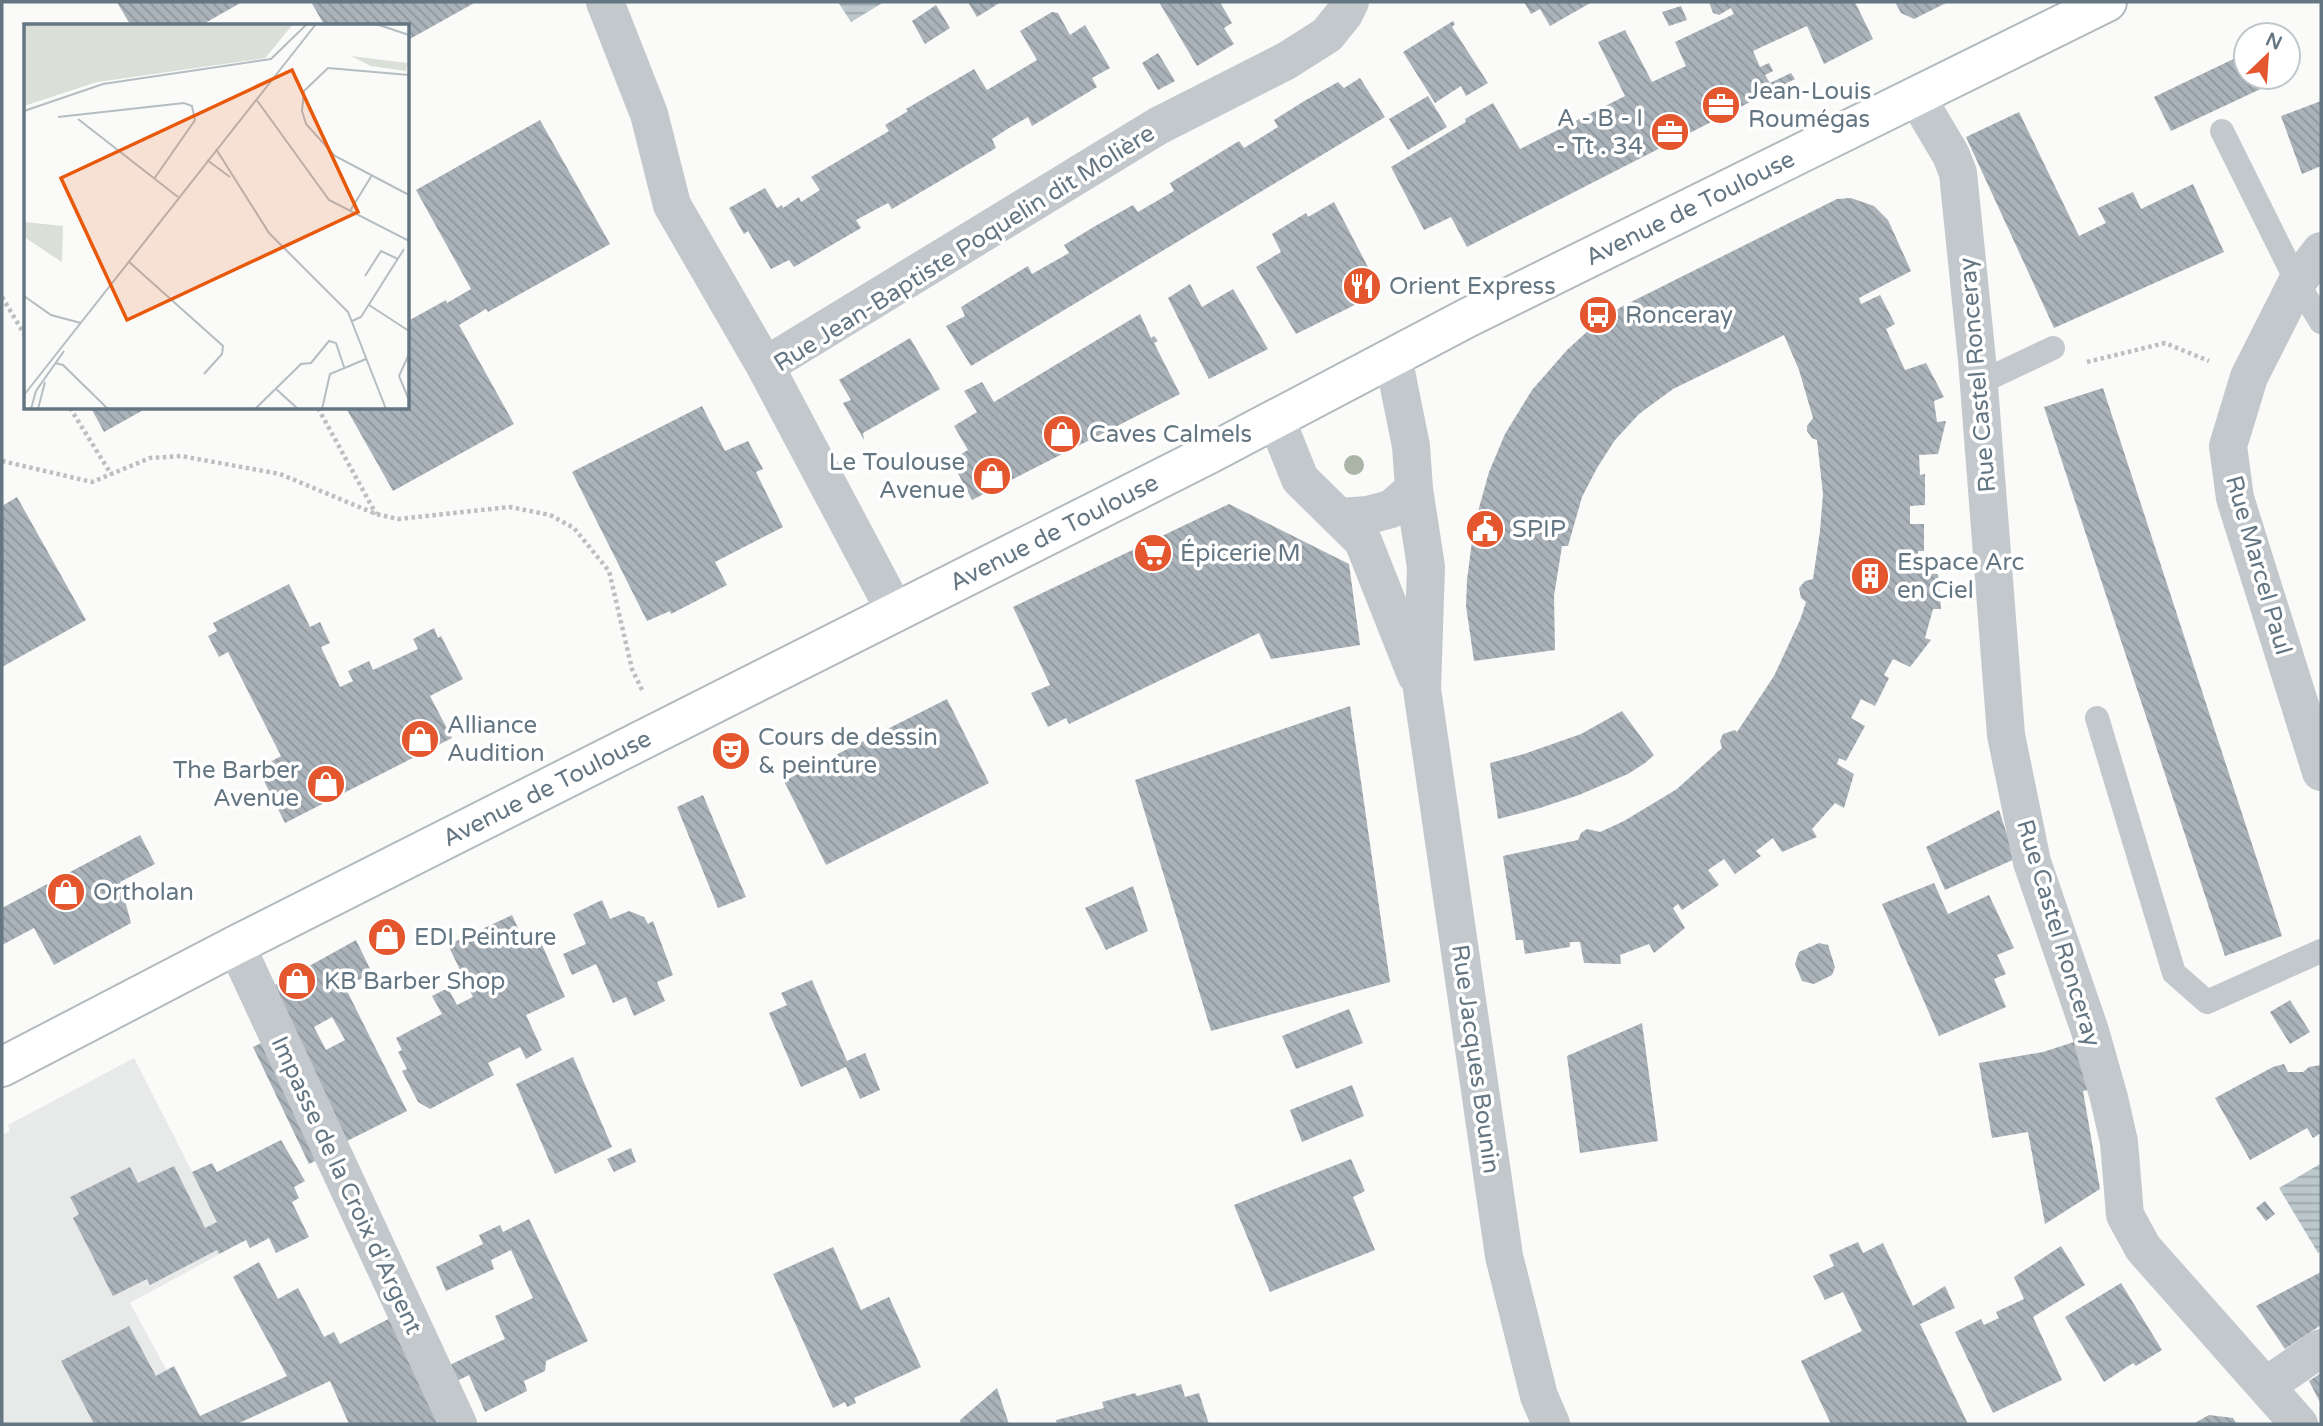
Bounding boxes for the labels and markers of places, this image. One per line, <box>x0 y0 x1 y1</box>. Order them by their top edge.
place label: Jean-Louis Roumégas <box>1748 77 1871 134</box>
office icon: Jean-Louis Roumégas <box>1700 84 1742 126</box>
place label: A - B - I - Tt . 34 <box>1556 104 1643 161</box>
office icon: A - B - I - Tt . 34 <box>1649 111 1691 153</box>
restaurant icon: Orient Express <box>1341 265 1383 307</box>
place label: Orient Express <box>1389 272 1556 301</box>
bus stop icon: Ronceray <box>1577 294 1619 336</box>
place label: Ronceray <box>1625 301 1733 330</box>
shop icon: Caves Calmels <box>1041 413 1083 455</box>
place label: Caves Calmels <box>1089 420 1252 449</box>
place label: Le Toulouse Avenue <box>829 448 965 505</box>
shop icon: Le Toulouse Avenue <box>971 455 1013 497</box>
public building icon: SPIP <box>1464 508 1506 550</box>
place label: SPIP <box>1512 515 1566 544</box>
supermarket icon: Épicerie M <box>1132 532 1174 574</box>
place label: Épicerie M <box>1180 538 1301 568</box>
place label: Espace Arc en Ciel <box>1897 548 2024 605</box>
building icon: Espace Arc en Ciel <box>1849 555 1891 597</box>
place label: Alliance Audition <box>447 711 545 768</box>
shop icon: Alliance Audition <box>399 718 441 760</box>
place label: Cours de dessin & peinture <box>758 723 938 780</box>
theatre icon: Cours de dessin & peinture <box>710 730 752 772</box>
place label: The Barber Avenue <box>173 756 300 813</box>
shop icon: The Barber Avenue <box>305 763 347 805</box>
shop icon: Ortholan <box>45 871 87 913</box>
place label: Ortholan <box>93 878 194 907</box>
shop icon: EDI Peinture <box>366 916 408 958</box>
place label: EDI Peinture <box>414 923 556 952</box>
shop icon: KB Barber Shop <box>276 960 318 1002</box>
place label: KB Barber Shop <box>324 967 505 996</box>

